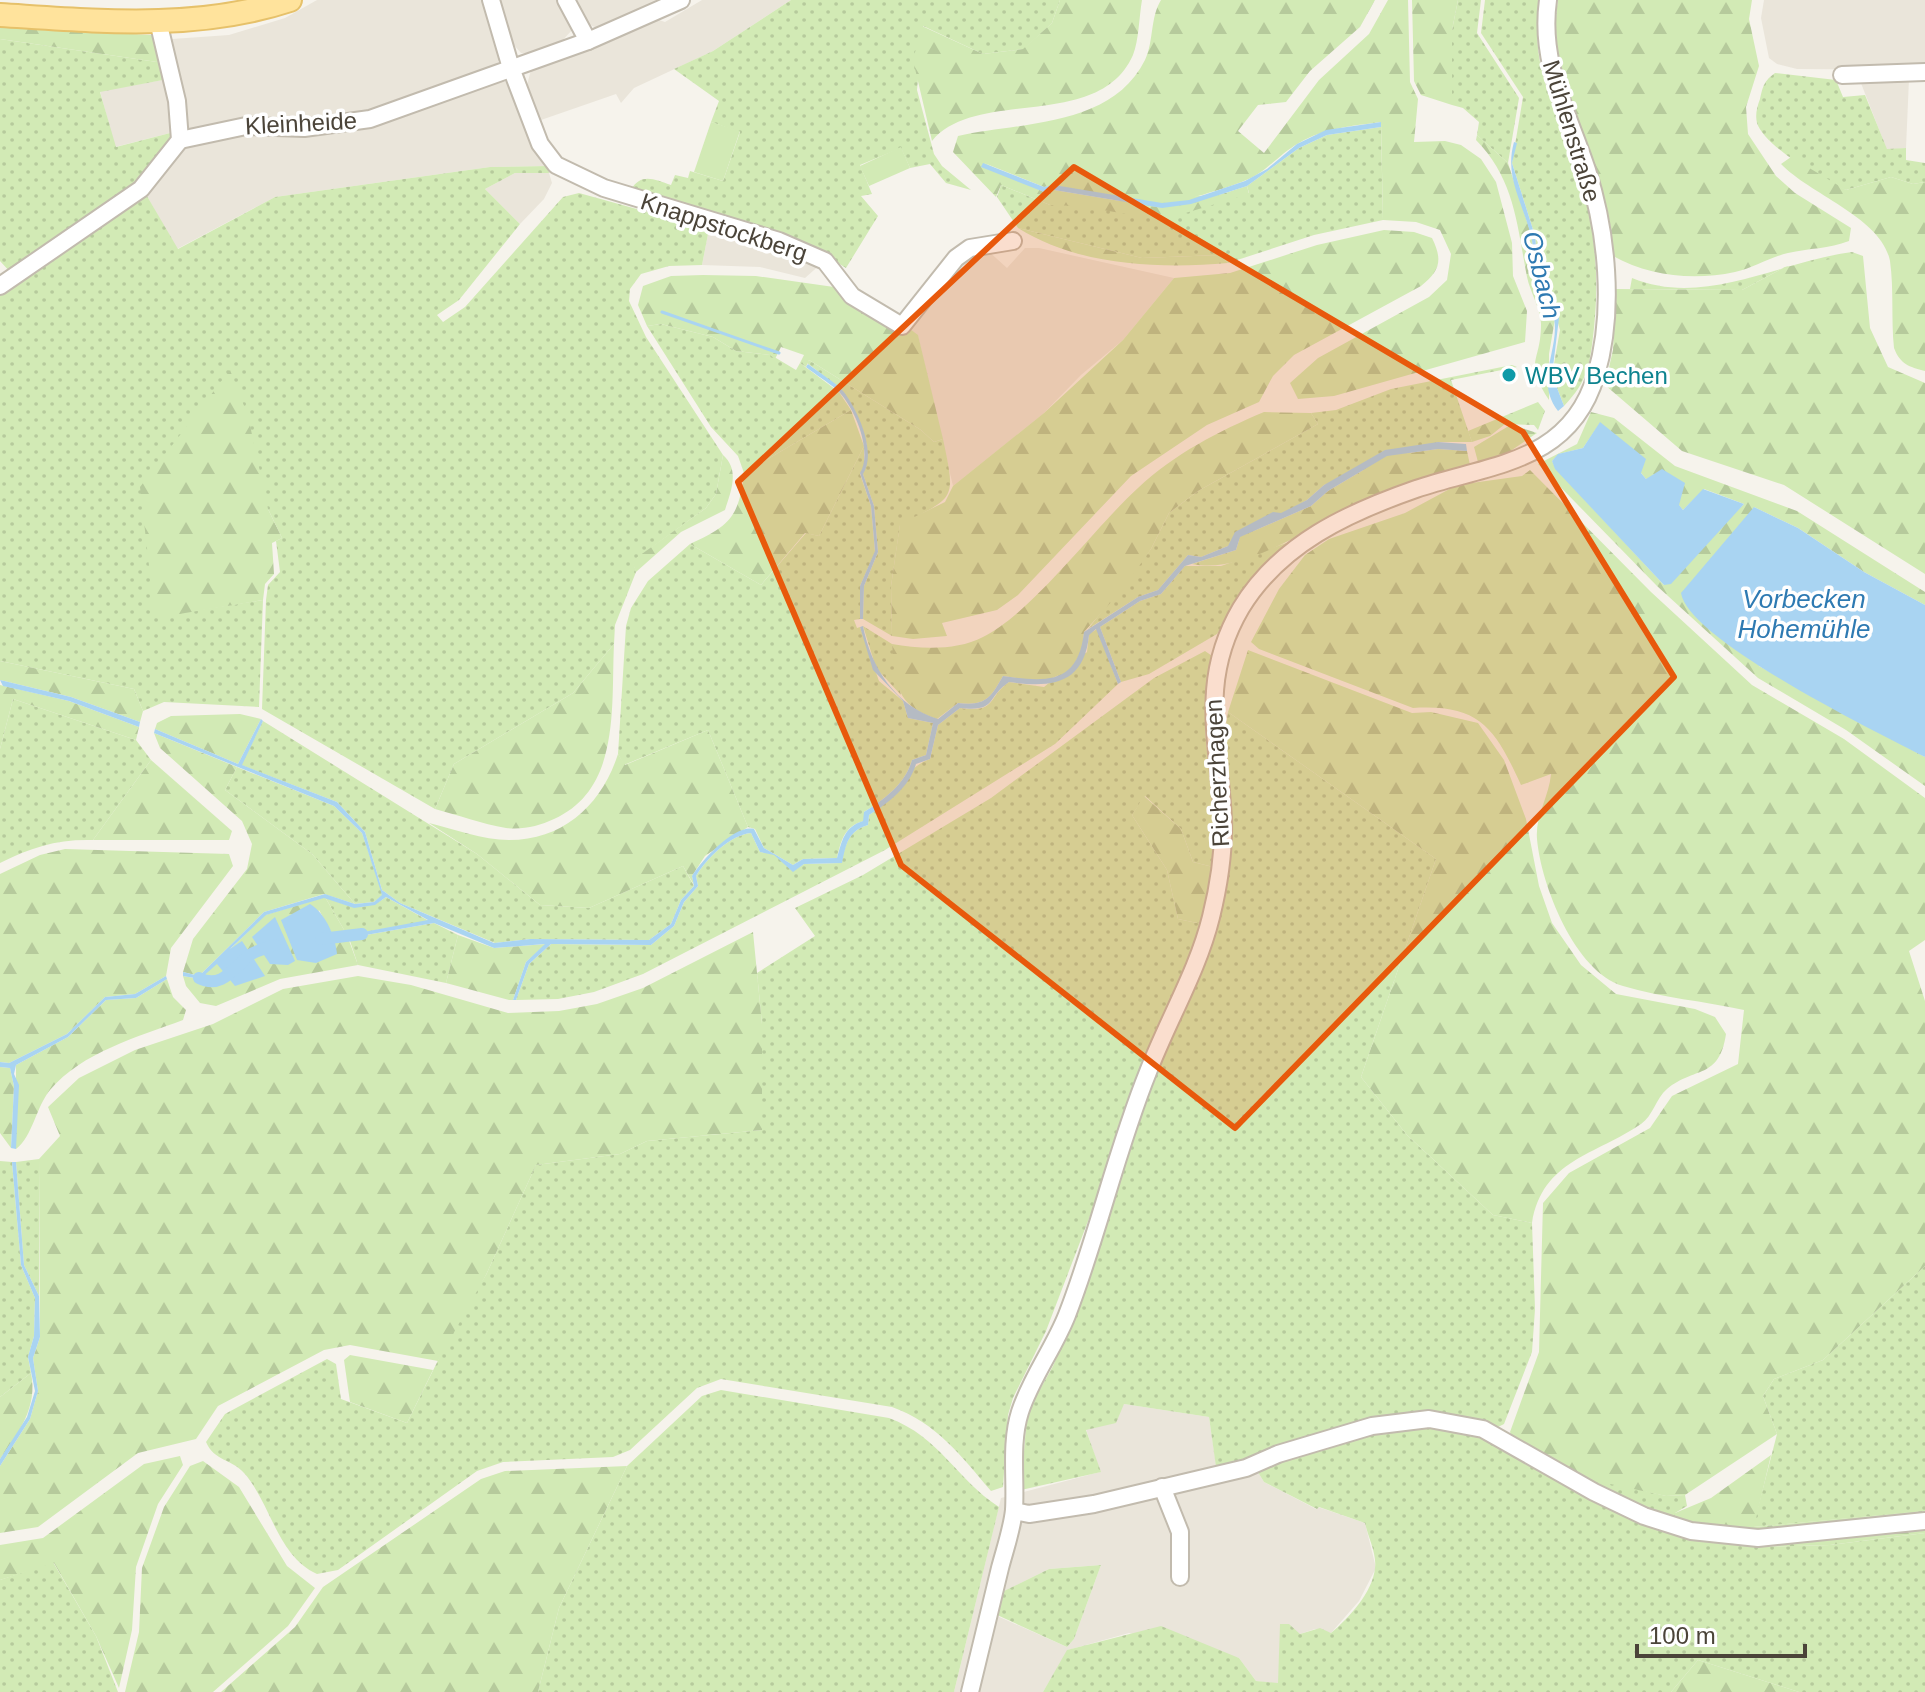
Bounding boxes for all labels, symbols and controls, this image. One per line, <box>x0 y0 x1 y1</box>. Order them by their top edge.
street label: Mühlenstraße <box>1538 57 1606 205</box>
street label: Kleinheide <box>244 107 358 139</box>
street label: Knappstockberg <box>637 187 811 267</box>
water label: Osbach <box>1517 228 1567 322</box>
place label: WBV Bechen <box>1525 362 1668 389</box>
marker: WBV Bechen <box>1500 366 1518 384</box>
water label: Vorbecken Hohemühle <box>1738 584 1870 644</box>
street label: Richerzhagen <box>1200 698 1234 848</box>
scale bar <box>1637 1608 1805 1658</box>
text: 100 m <box>1649 1622 1716 1649</box>

